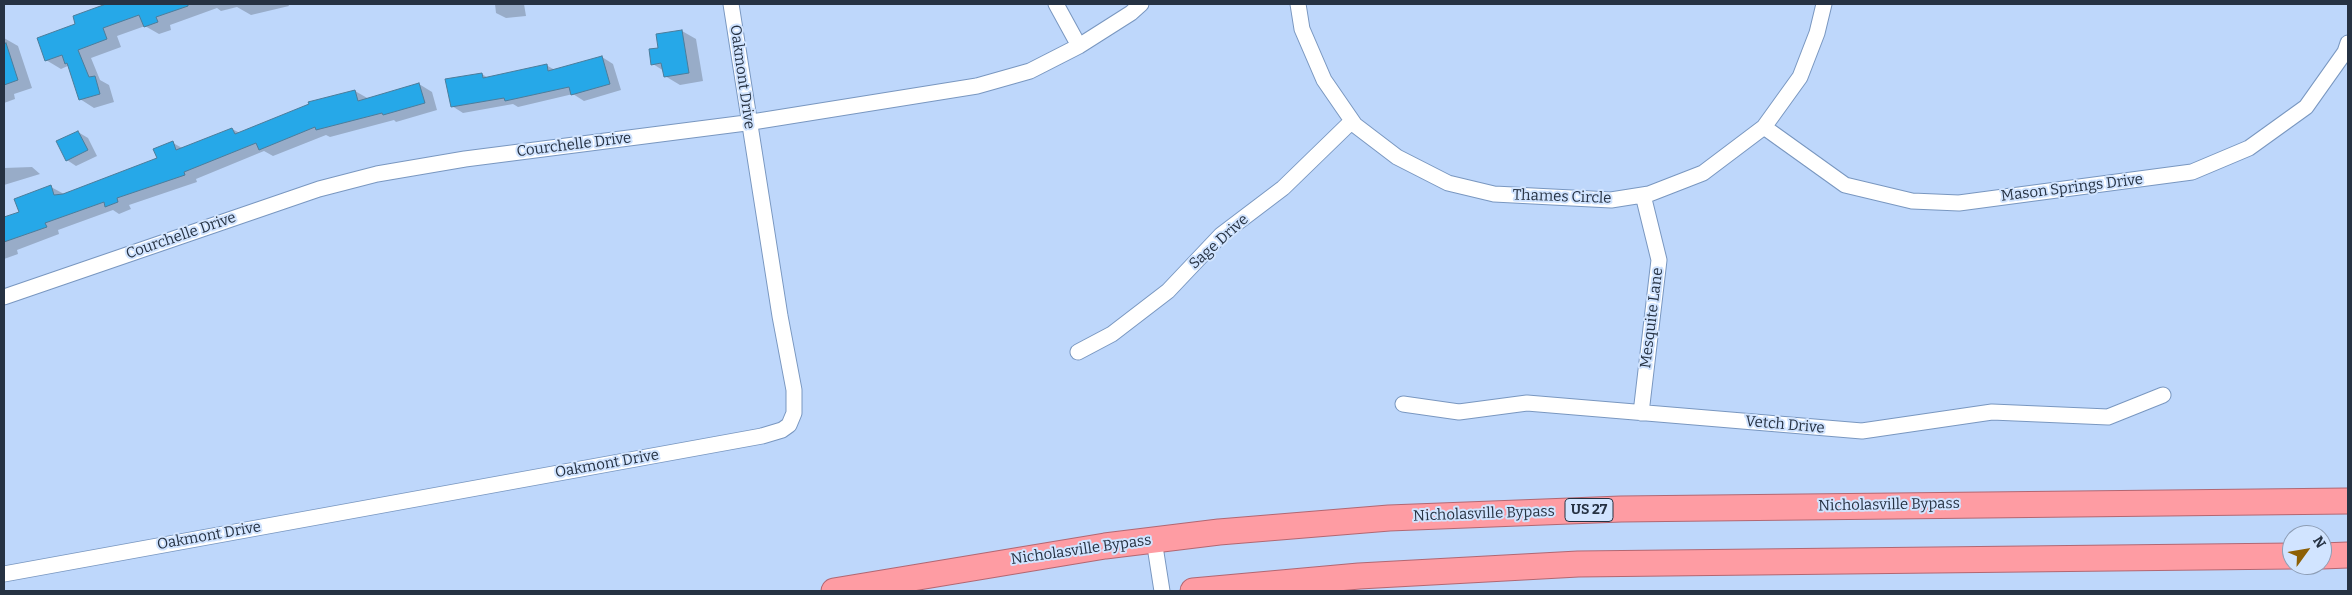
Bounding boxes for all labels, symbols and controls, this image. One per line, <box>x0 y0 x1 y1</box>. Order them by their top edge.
street label: Oakmont Drive <box>726 24 758 130</box>
street label: Courchelle Drive <box>516 129 632 161</box>
street label: Mason Springs Drive <box>2000 170 2144 206</box>
street label: Thames Circle <box>1512 186 1612 208</box>
street label: Courchelle Drive <box>124 209 238 263</box>
street label: Sage Drive <box>1186 211 1252 273</box>
street label: Mesquite Lane <box>1637 267 1667 369</box>
street label: Vetch Drive <box>1745 413 1825 437</box>
street label: Oakmont Drive <box>554 446 660 482</box>
street label: Nicholasville Bypass <box>1818 495 1960 515</box>
road number: US 27 <box>1565 498 1613 522</box>
street label: Nicholasville Bypass <box>1413 503 1555 525</box>
street label: Oakmont Drive <box>156 518 262 554</box>
north arrow <box>2282 525 2332 575</box>
street label: Nicholasville Bypass <box>1010 531 1152 569</box>
text: N <box>2309 533 2329 551</box>

